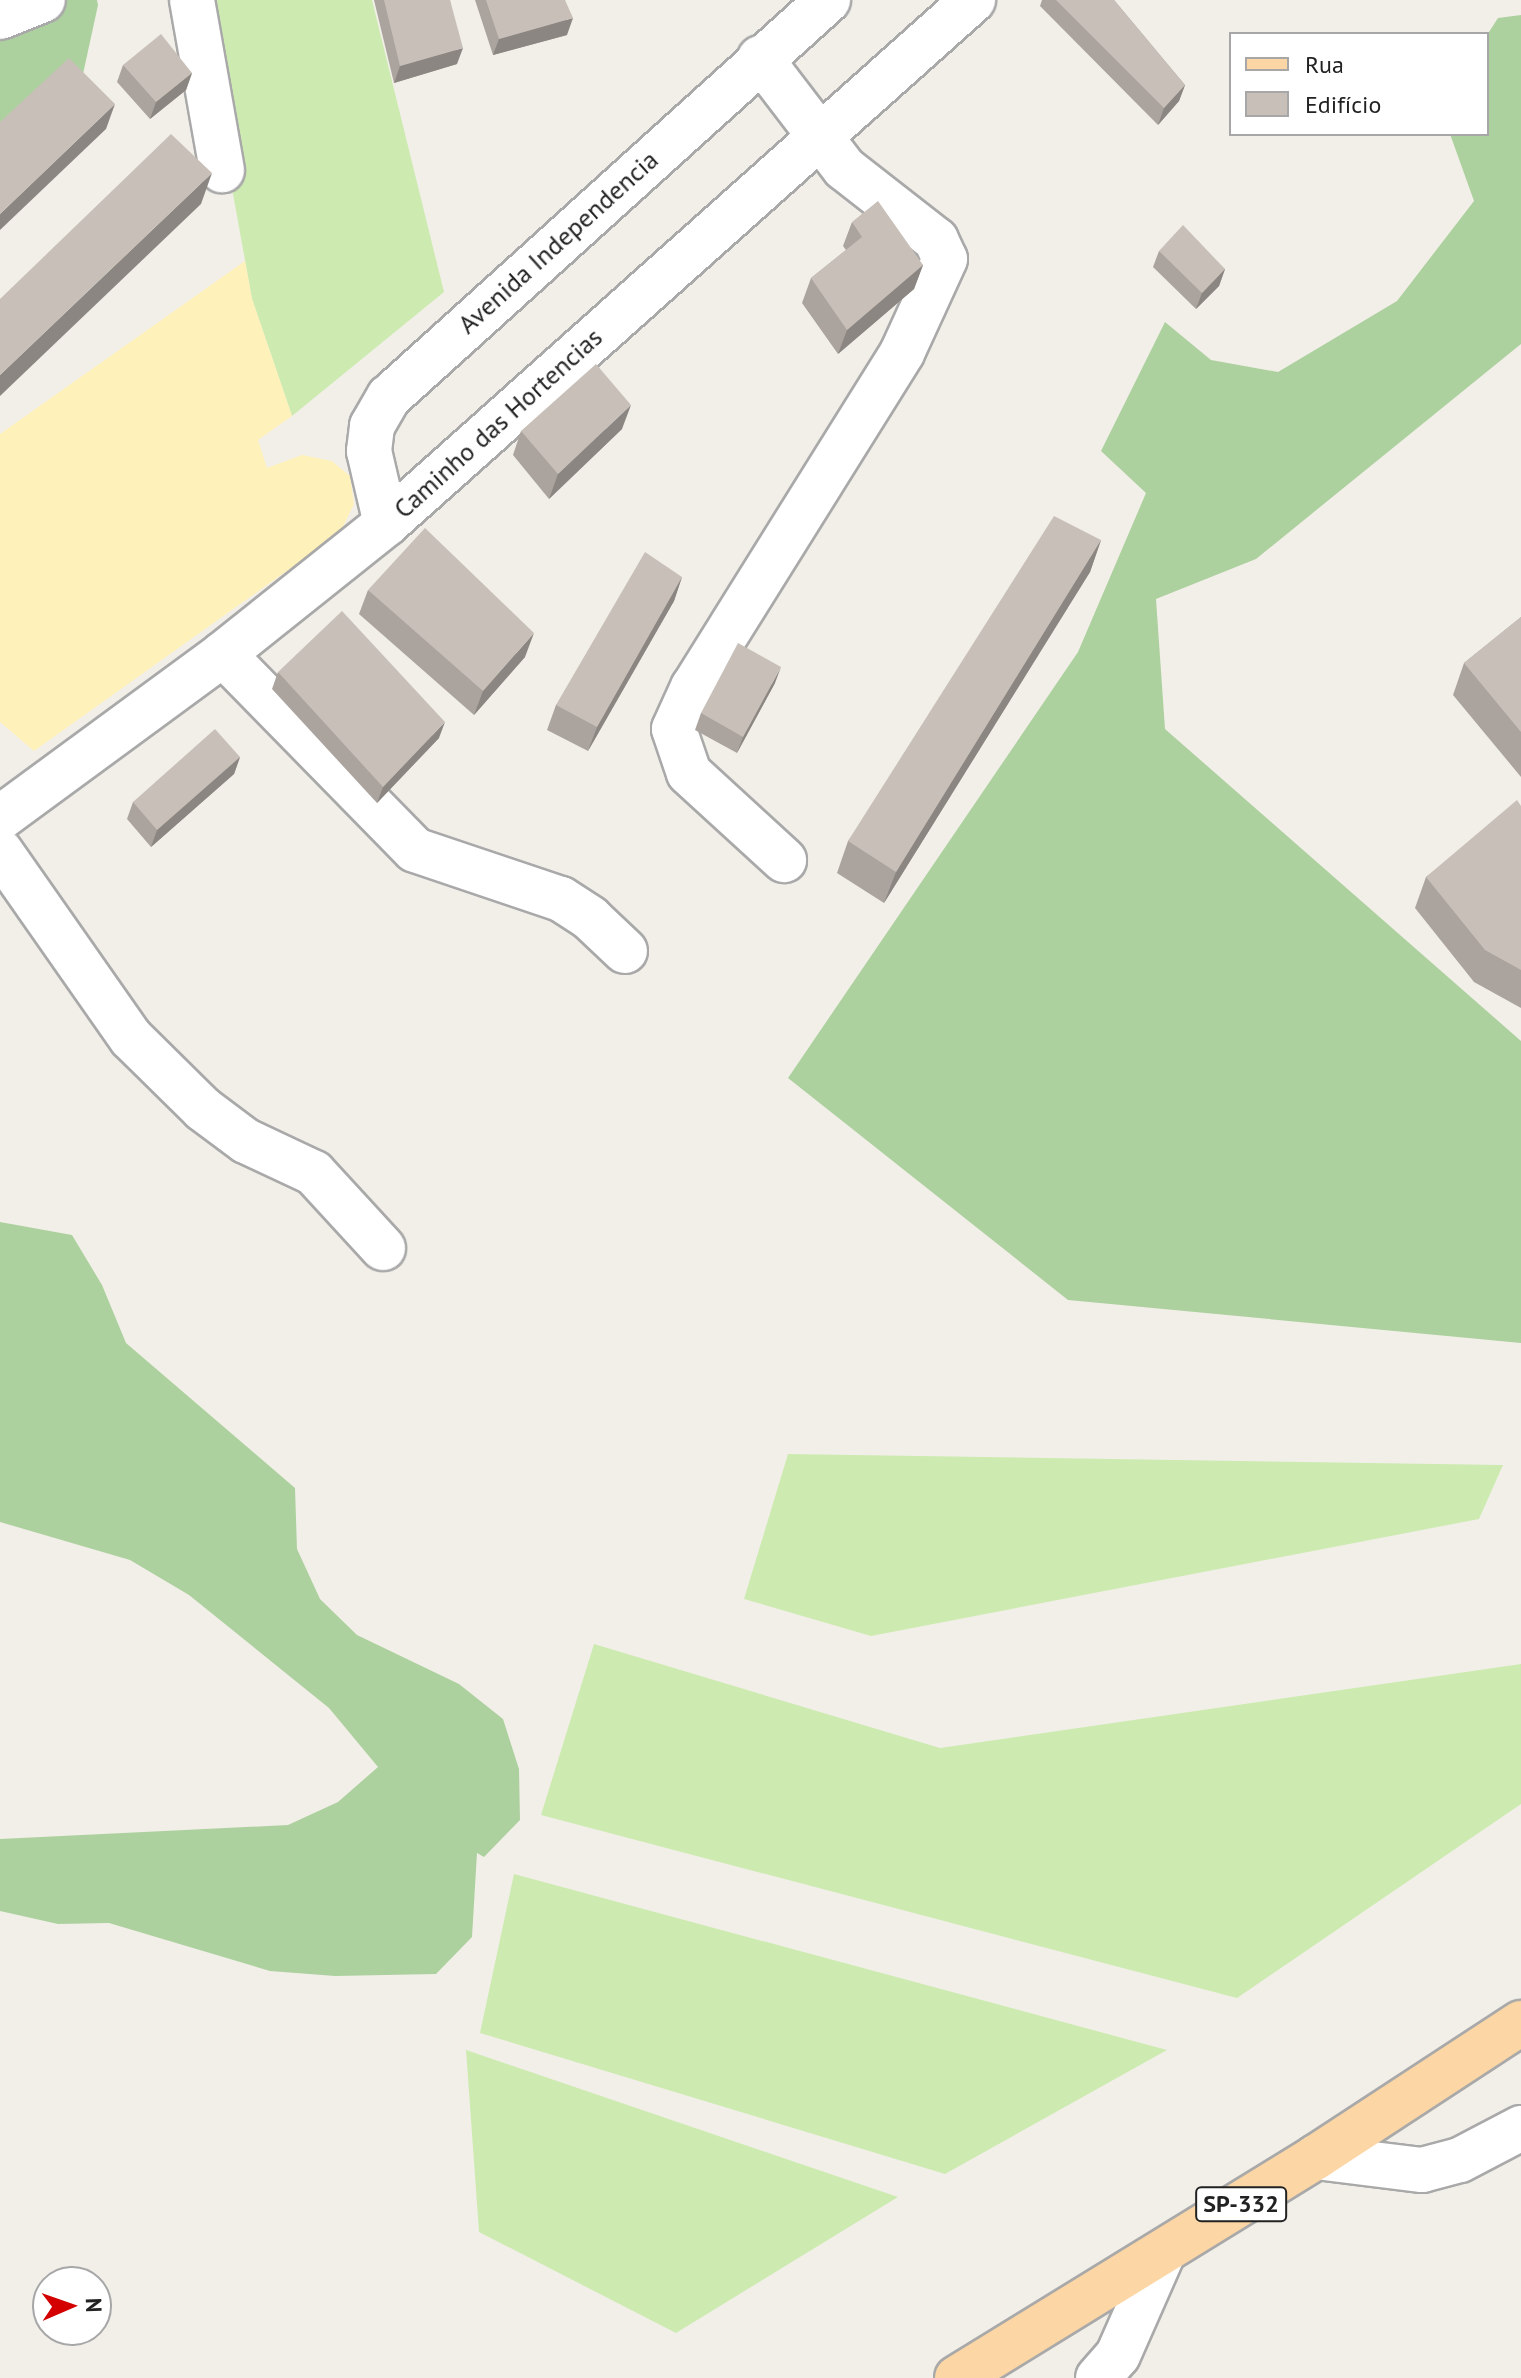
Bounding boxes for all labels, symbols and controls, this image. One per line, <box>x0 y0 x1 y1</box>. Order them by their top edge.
legend <box>1229 32 1489 136</box>
text: Rua <box>1305 49 1344 80</box>
text: Edifício <box>1305 89 1381 120</box>
street label: Avenida Independencia <box>452 144 664 340</box>
street label: Caminho das Hortencias <box>388 321 608 525</box>
road number: SP-332 <box>1195 2184 1287 2224</box>
north arrow <box>32 2266 112 2346</box>
text: N <box>80 2298 108 2313</box>

